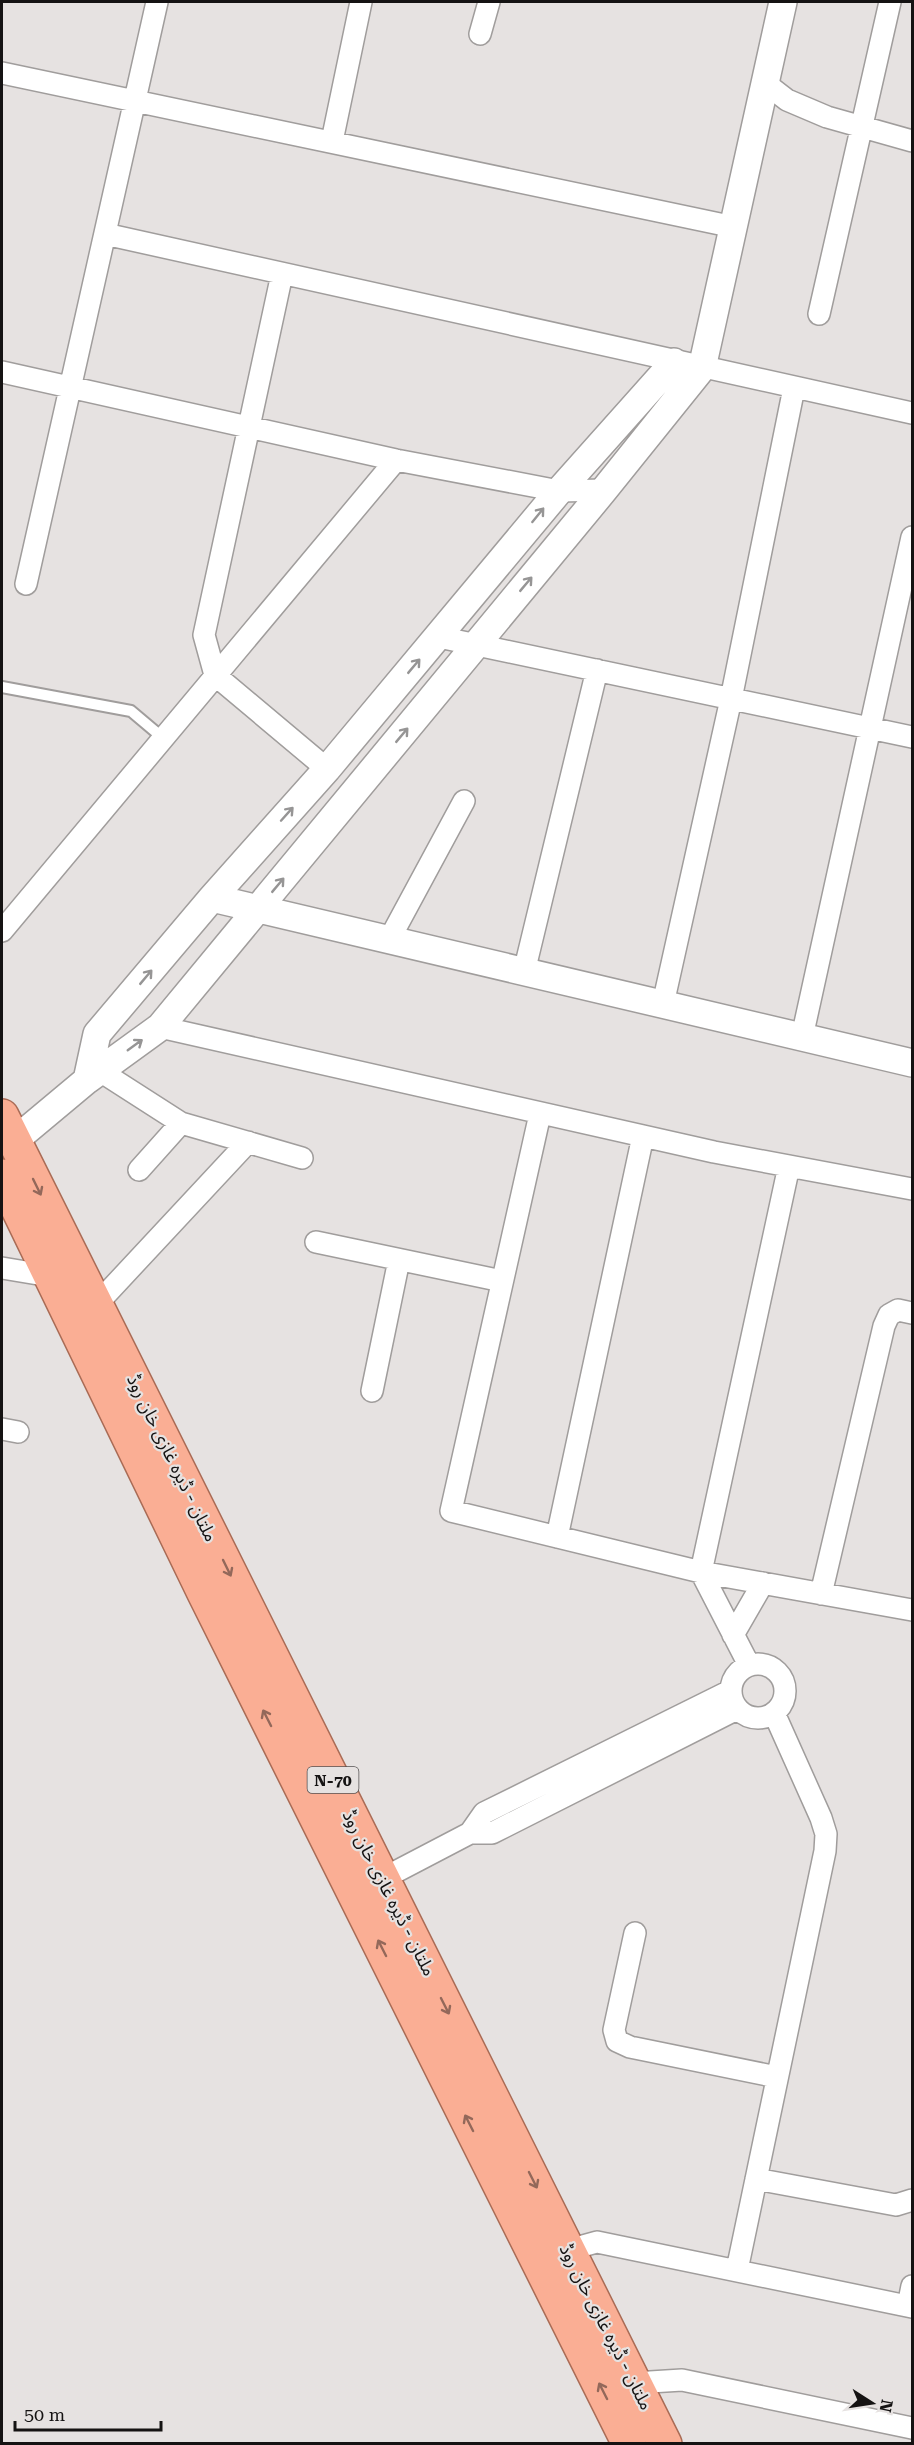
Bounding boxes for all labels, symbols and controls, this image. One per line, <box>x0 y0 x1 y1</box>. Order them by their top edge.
one-way arrow <box>532 508 545 524</box>
one-way arrow <box>520 576 533 592</box>
one-way arrow <box>407 659 421 674</box>
one-way arrow <box>395 728 409 743</box>
one-way arrow <box>280 806 294 821</box>
one-way arrow <box>271 878 285 893</box>
one-way arrow <box>139 969 152 985</box>
one-way arrow <box>126 1039 142 1052</box>
one-way arrow <box>32 1177 43 1195</box>
street label: ملتان - ڈیرہ غازی خان روڈ <box>122 1371 222 1545</box>
one-way arrow <box>221 1559 233 1576</box>
one-way arrow <box>260 1709 272 1727</box>
road number: N-70 <box>308 1767 358 1793</box>
street label: ملتان - ڈیرہ غازی خان روڈ <box>338 1806 440 1980</box>
one-way arrow <box>376 1940 387 1958</box>
one-way arrow <box>440 1996 452 2014</box>
one-way arrow <box>463 2114 474 2132</box>
one-way arrow <box>527 2170 539 2188</box>
street label: ملتان - ڈیرہ غازی خان روڈ <box>555 2240 657 2414</box>
north arrow <box>842 2373 902 2433</box>
one-way arrow <box>597 2383 609 2401</box>
scale bar <box>15 2394 160 2432</box>
text: N <box>876 2398 897 2414</box>
text: 50 m <box>24 2404 65 2425</box>

